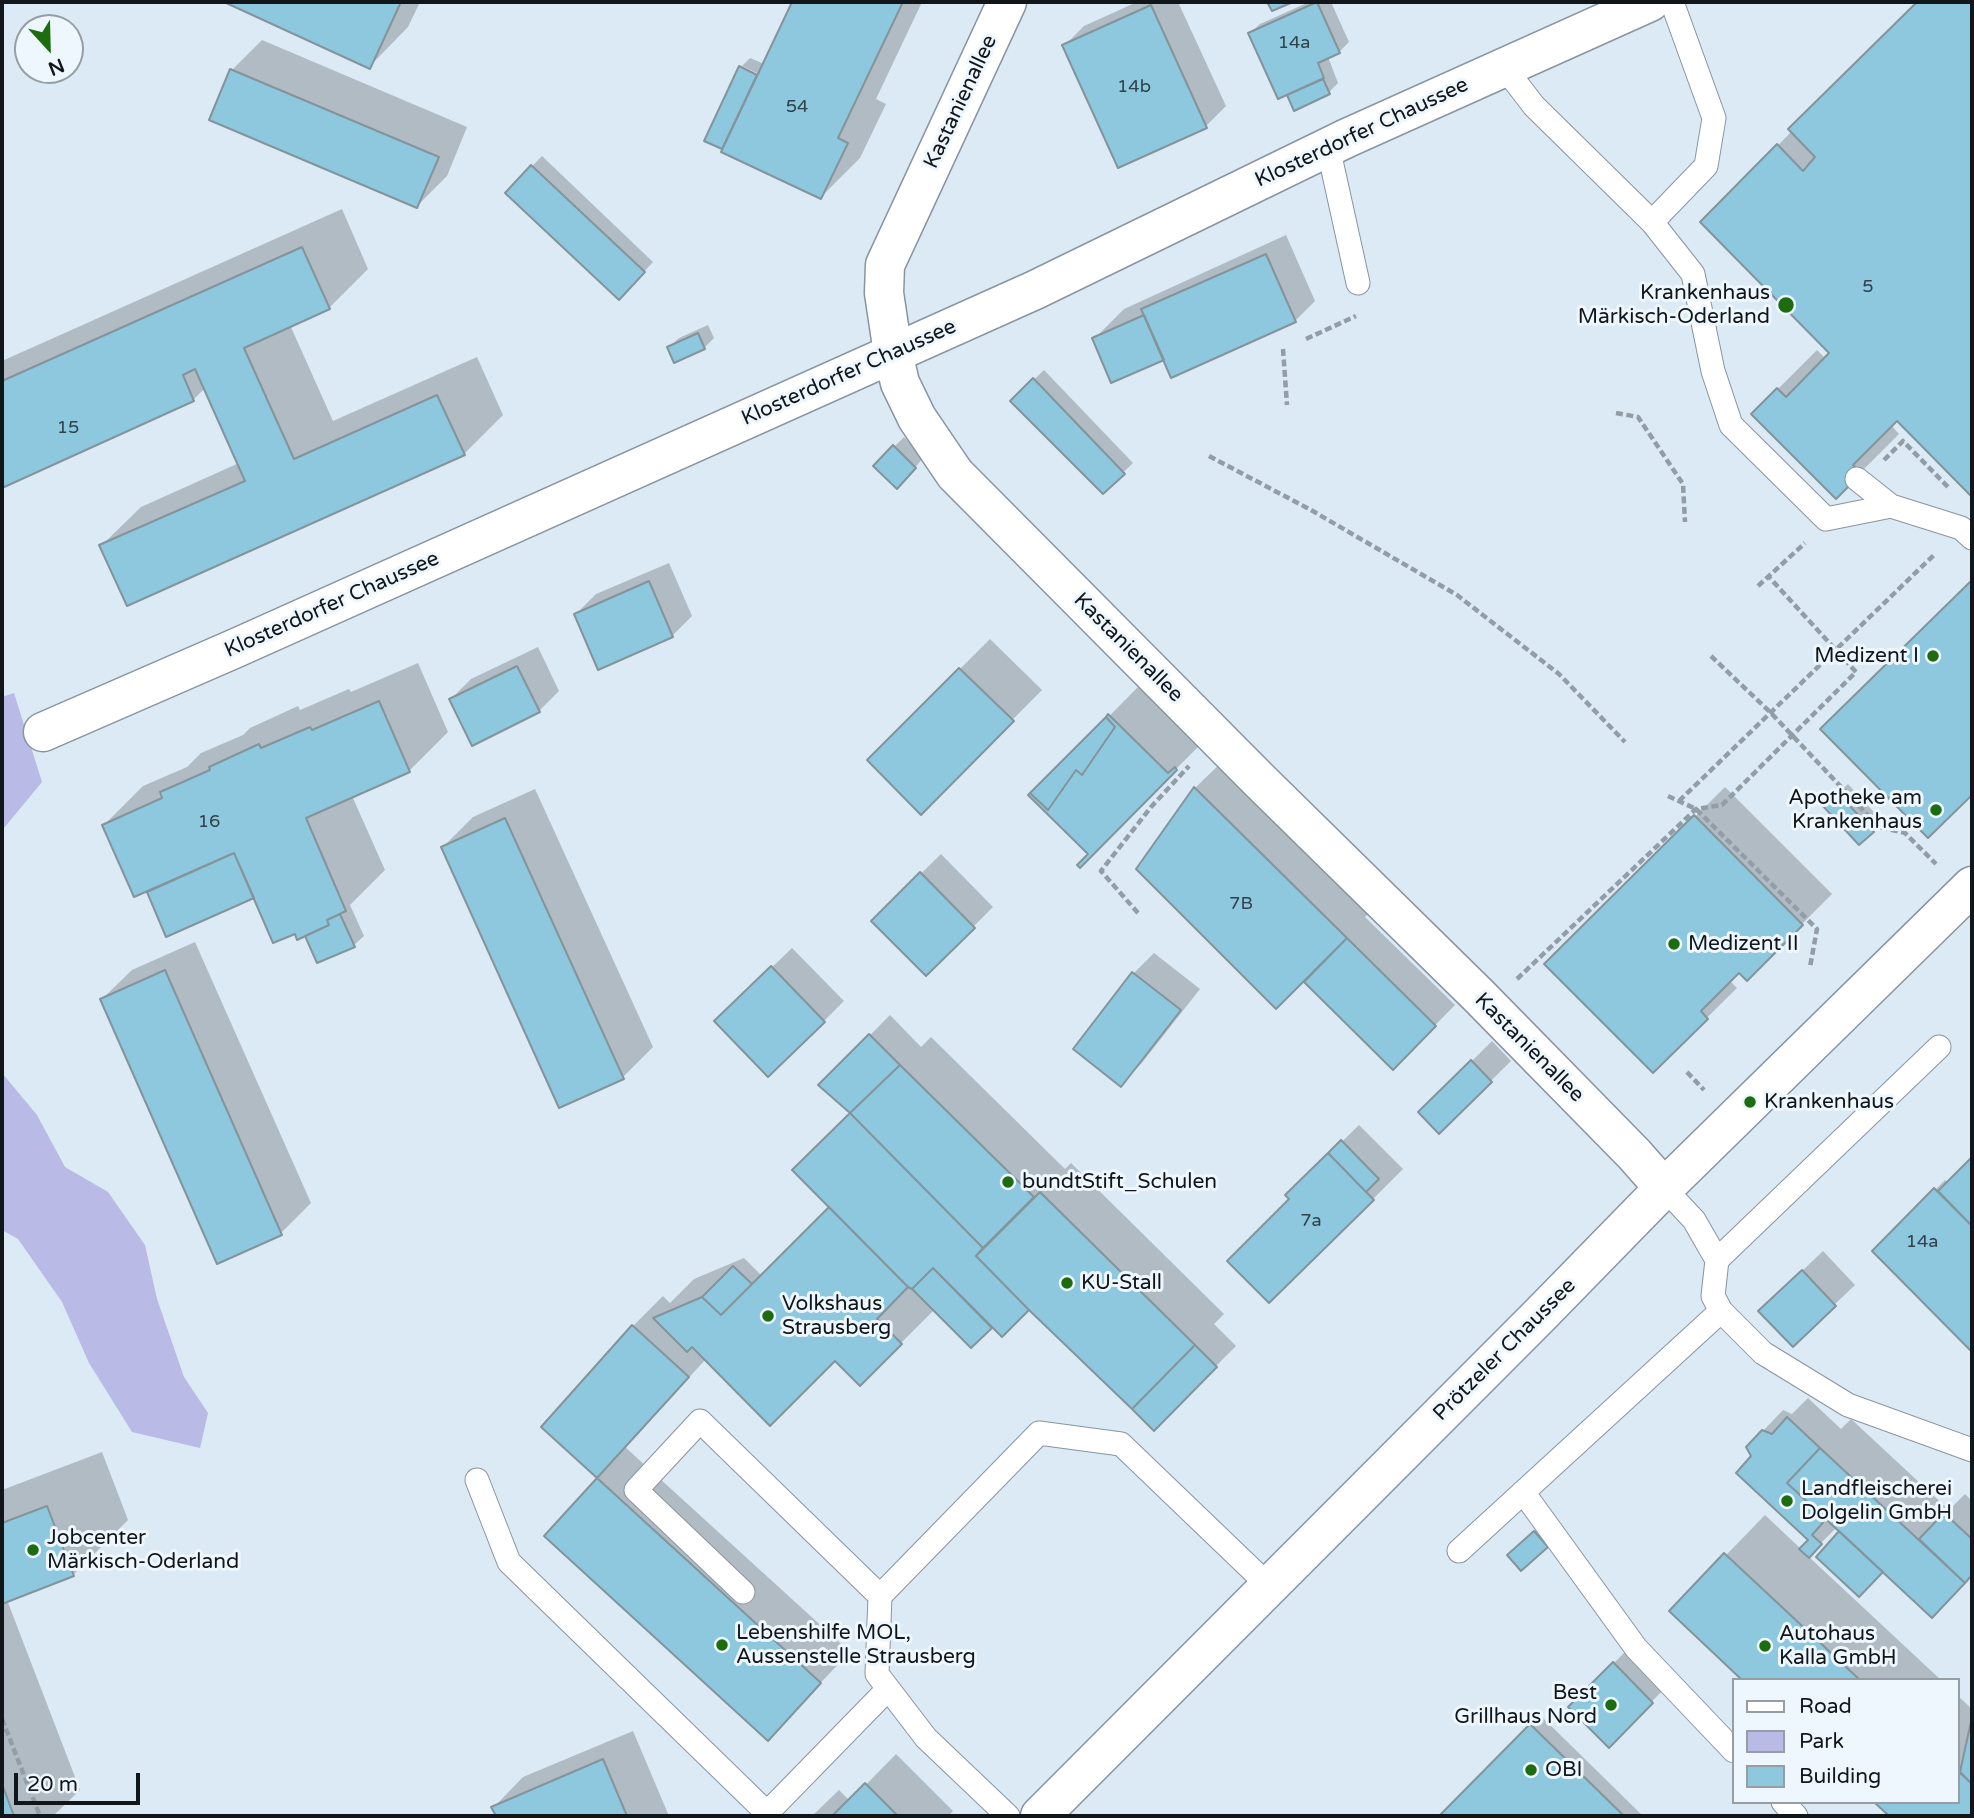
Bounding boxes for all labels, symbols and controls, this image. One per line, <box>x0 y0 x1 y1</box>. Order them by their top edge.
north arrow <box>14 14 84 84</box>
street label: Kastanienallee <box>919 31 1003 173</box>
house number: 14a <box>1278 32 1310 54</box>
text: N <box>45 54 67 80</box>
street label: Klosterdorfer Chaussee <box>1251 73 1473 193</box>
house number: 14b <box>1117 76 1151 98</box>
house number: 54 <box>786 96 808 118</box>
house number: 5 <box>1862 276 1874 298</box>
place label: Krankenhaus Märkisch-Oderland <box>1578 280 1770 330</box>
marker: Krankenhaus Märkisch-Oderland <box>1776 295 1796 315</box>
street label: Klosterdorfer Chaussee <box>738 314 960 432</box>
house number: 15 <box>57 417 79 439</box>
street label: Klosterdorfer Chaussee <box>221 546 443 664</box>
street label: Kastanienallee <box>1068 588 1188 708</box>
place label: Medizent I <box>1814 643 1919 669</box>
marker: Medizent I <box>1925 648 1941 664</box>
place label: Apotheke am Krankenhaus <box>1788 785 1922 835</box>
marker: Apotheke am Krankenhaus <box>1928 802 1944 818</box>
house number: 16 <box>198 811 220 833</box>
house number: 7B <box>1229 893 1253 915</box>
place label: Medizent II <box>1688 931 1799 957</box>
marker: Medizent II <box>1666 936 1682 952</box>
street label: Kastanienallee <box>1469 988 1589 1108</box>
place label: Krankenhaus <box>1764 1089 1894 1115</box>
marker: Krankenhaus <box>1742 1094 1758 1110</box>
place label: bundtStift_Schulen <box>1022 1169 1217 1195</box>
marker: bundtStift_Schulen <box>1000 1174 1016 1190</box>
house number: 7a <box>1300 1210 1322 1232</box>
house number: 14a <box>1906 1231 1938 1253</box>
place label: KU-Stall <box>1081 1270 1162 1296</box>
street label: Prötzeler Chaussee <box>1429 1274 1581 1426</box>
marker: KU-Stall <box>1059 1275 1075 1291</box>
place label: Volkshaus Strausberg <box>782 1291 891 1341</box>
marker: Volkshaus Strausberg <box>760 1308 776 1324</box>
place label: Landfleischerei Dolgelin GmbH <box>1801 1476 1952 1526</box>
marker: Landfleischerei Dolgelin GmbH <box>1779 1493 1795 1509</box>
place label: Jobcenter Märkisch-Oderland <box>47 1525 239 1575</box>
marker: Jobcenter Märkisch-Oderland <box>25 1542 41 1558</box>
place label: Lebenshilfe MOL, Aussenstelle Strausberg <box>736 1620 976 1670</box>
place label: Autohaus Kalla GmbH <box>1779 1621 1897 1671</box>
marker: Lebenshilfe MOL, Aussenstelle Strausberg <box>714 1637 730 1653</box>
marker: Autohaus Kalla GmbH <box>1757 1638 1773 1654</box>
legend <box>1732 1678 1960 1804</box>
place label: Best Grillhaus Nord <box>1454 1680 1597 1730</box>
text: Road <box>1799 1694 1852 1719</box>
marker: Best Grillhaus Nord <box>1603 1697 1619 1713</box>
text: Park <box>1799 1729 1844 1754</box>
place label: OBI <box>1545 1757 1583 1783</box>
scale bar <box>18 1758 144 1802</box>
marker: OBI <box>1523 1762 1539 1778</box>
text: Building <box>1799 1764 1881 1789</box>
text: 20 m <box>27 1772 78 1797</box>

